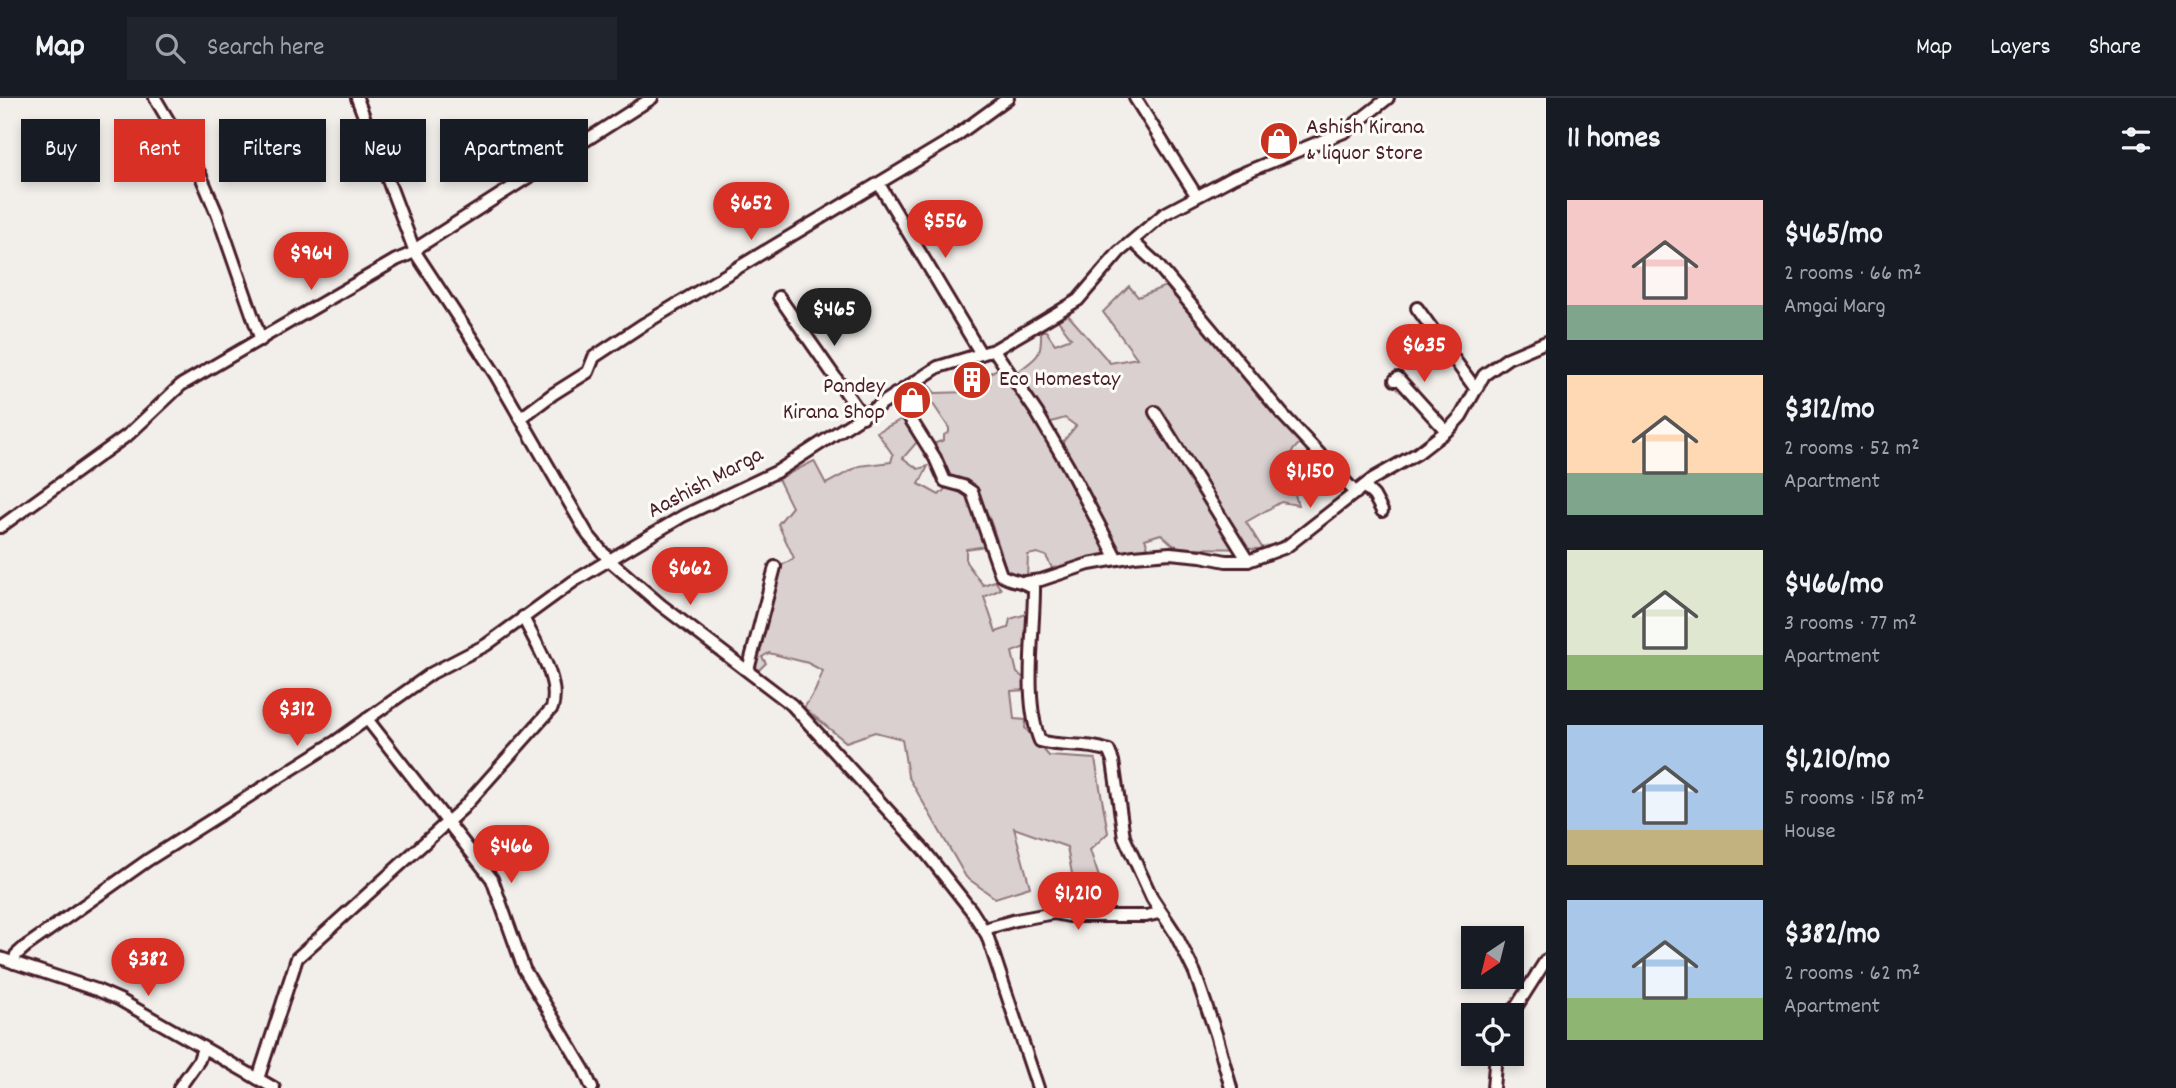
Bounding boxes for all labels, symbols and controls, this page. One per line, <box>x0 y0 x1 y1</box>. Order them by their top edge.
search box <box>127 17 617 80</box>
text: Map <box>35 25 85 72</box>
icon: search <box>151 29 189 67</box>
text: Search here <box>207 30 325 67</box>
text: Map <box>1916 31 1952 65</box>
text: Layers <box>1990 31 2051 65</box>
text: Share <box>2089 31 2141 65</box>
place label: Ashish Kirana & liquor Store <box>1306 112 1425 171</box>
chip: Buy <box>21 119 100 182</box>
chip: Rent <box>114 119 205 182</box>
chip: Filters <box>219 119 326 182</box>
chip: New <box>340 119 426 182</box>
chip: Apartment <box>440 119 588 182</box>
text: 11 homes <box>1567 119 1661 162</box>
shop icon: Ashish Kirana & liquor Store <box>1258 120 1300 162</box>
icon: filters <box>2117 121 2155 159</box>
pin: $652 <box>710 183 792 242</box>
text: $652 <box>729 188 773 221</box>
pin: $556 <box>904 200 986 260</box>
text: $556 <box>923 206 967 239</box>
text: $465/mo <box>1784 215 1883 258</box>
icon: home <box>1623 228 1707 312</box>
pin: $964 <box>270 232 352 292</box>
text: $964 <box>289 238 333 271</box>
text: 2 rooms · 66 m² <box>1784 258 1922 291</box>
pin: $465 <box>793 288 875 348</box>
text: Amgai Marg <box>1784 291 1886 324</box>
text: $465 <box>812 294 856 327</box>
pin: $635 <box>1383 324 1465 384</box>
text: $635 <box>1402 330 1446 363</box>
building icon: Eco Homestay <box>951 359 993 401</box>
place label: Eco Homestay <box>999 364 1121 397</box>
place label: Pandey Kirana Shop <box>783 371 886 430</box>
shop icon: Pandey Kirana Shop <box>891 379 933 421</box>
text: $312/mo <box>1784 390 1875 433</box>
icon: home <box>1623 403 1707 487</box>
text: 2 rooms · 52 m² <box>1784 433 1920 466</box>
street label: Aashish Marga <box>642 439 771 528</box>
pin: $1,150 <box>1253 450 1367 510</box>
text: $1,150 <box>1285 456 1335 489</box>
text: Apartment <box>1784 466 1880 499</box>
pin: $662 <box>649 547 731 607</box>
text: $662 <box>668 553 712 586</box>
text: $466/mo <box>1784 565 1884 608</box>
icon: home <box>1623 578 1707 662</box>
text: 3 rooms · 77 m² <box>1784 608 1917 641</box>
text: Apartment <box>1784 641 1880 674</box>
pin: $312 <box>256 688 338 748</box>
text: $312 <box>279 694 315 727</box>
text: $1,210/mo <box>1784 740 1890 783</box>
icon: home <box>1623 753 1707 837</box>
text: 5 rooms · 158 m² <box>1784 783 1925 816</box>
text: House <box>1784 816 1836 849</box>
pin: $466 <box>470 826 552 885</box>
text: $466 <box>489 831 533 864</box>
pin: $1,210 <box>1021 872 1135 932</box>
text: $1,210 <box>1054 878 1102 911</box>
text: $382/mo <box>1784 915 1880 958</box>
north arrow <box>1461 926 1524 989</box>
map controls <box>1461 926 1524 1066</box>
icon: home <box>1623 928 1707 1012</box>
pin: $382 <box>107 939 189 998</box>
text: $382 <box>127 944 169 977</box>
text: 2 rooms · 62 m² <box>1784 958 1920 991</box>
text: Apartment <box>1784 991 1880 1024</box>
button: locate <box>1461 1003 1524 1066</box>

